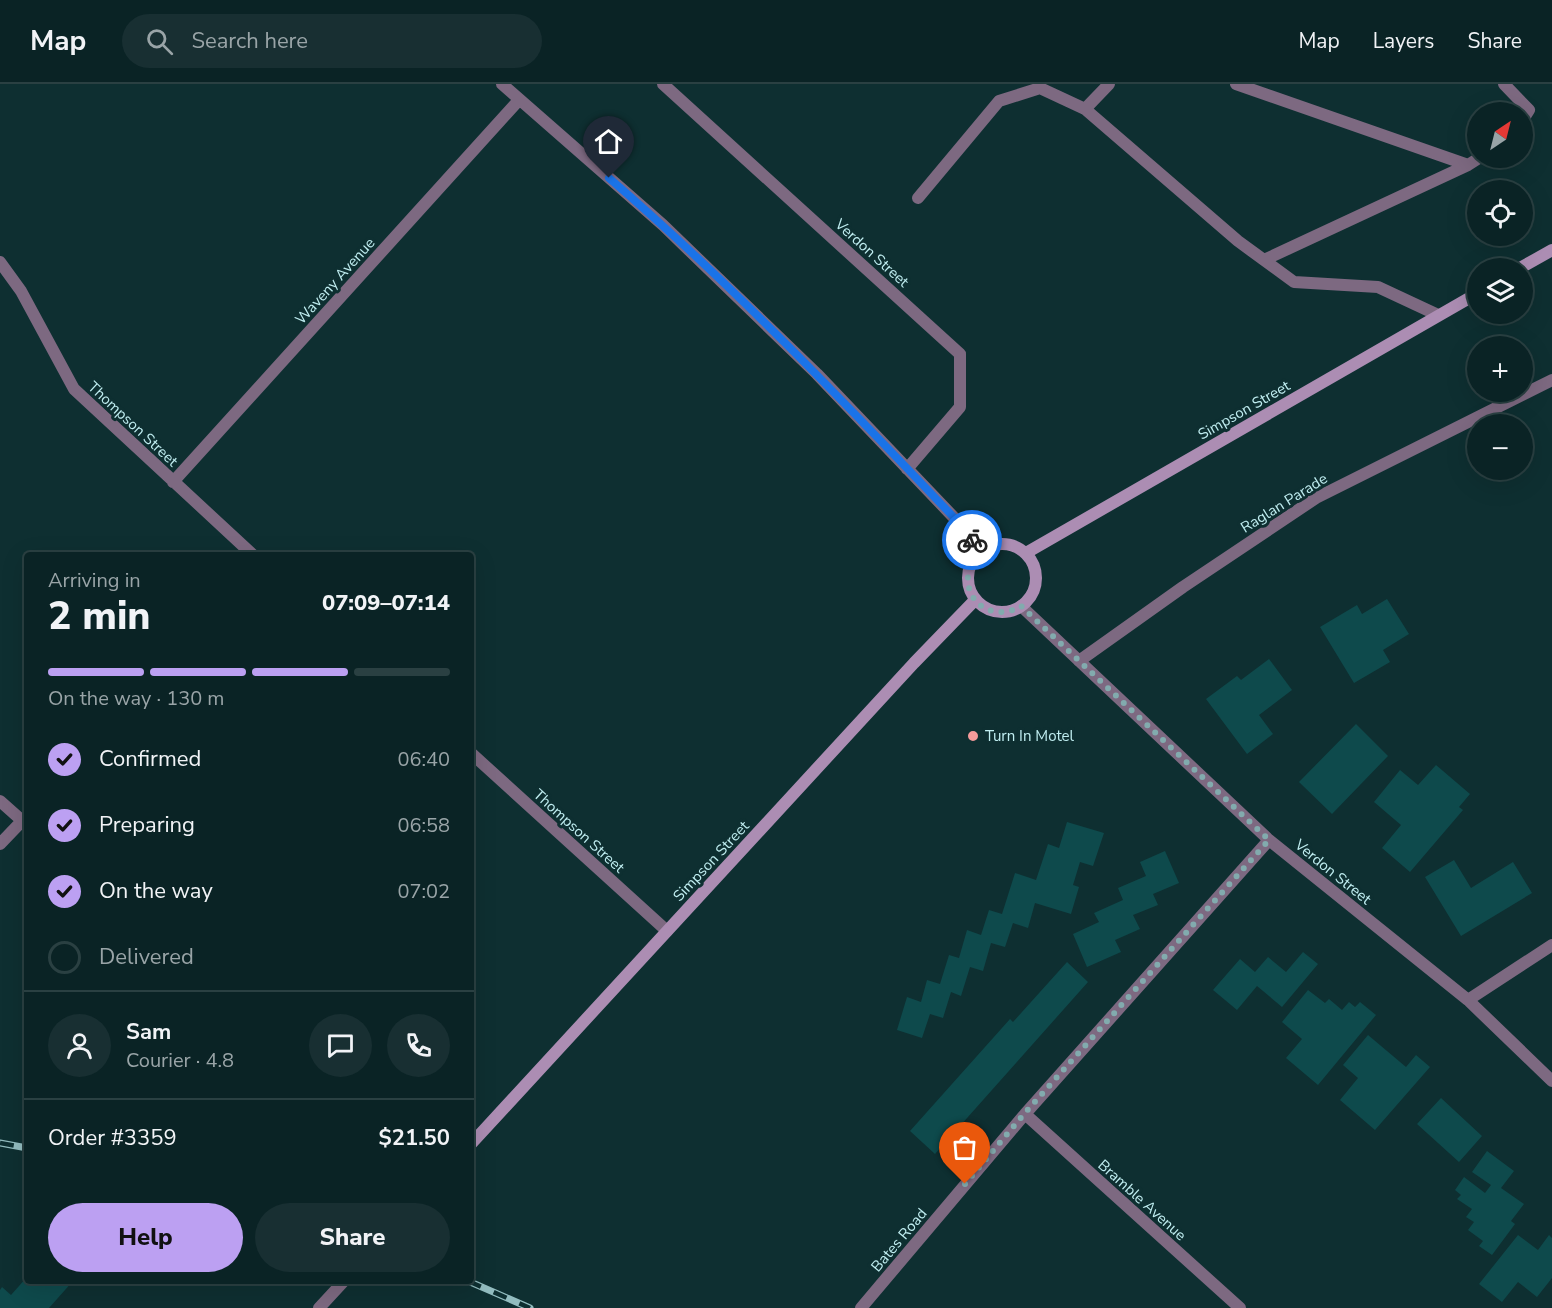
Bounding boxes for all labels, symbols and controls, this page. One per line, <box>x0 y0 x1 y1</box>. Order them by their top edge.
search box <box>122 14 542 68</box>
text: Map <box>30 22 86 60</box>
icon: search <box>143 25 176 58</box>
text: Search here <box>191 26 308 56</box>
text: Map <box>1298 27 1340 55</box>
text: Layers <box>1373 27 1434 55</box>
text: Share <box>1467 27 1522 55</box>
north arrow <box>1467 102 1533 168</box>
map controls <box>1467 102 1533 480</box>
pin <box>583 116 634 178</box>
icon: home <box>592 125 625 158</box>
button: locate <box>1467 180 1533 246</box>
street label: Verdon Street <box>830 214 914 292</box>
street label: Waveny Avenue <box>291 233 379 329</box>
button: layers <box>1467 258 1533 324</box>
button: + <box>1467 336 1533 402</box>
street label: Simpson Street <box>1194 375 1294 444</box>
street label: Thompson Street <box>84 377 183 471</box>
button: − <box>1467 414 1533 480</box>
street label: Raglan Parade <box>1237 468 1331 538</box>
courier <box>942 510 1002 570</box>
icon: bike <box>956 524 989 557</box>
text: Arriving in <box>48 567 141 594</box>
text: 07:09–07:14 <box>322 588 450 618</box>
text: 2 min <box>48 590 151 643</box>
text: On the way · 130 m <box>48 685 224 712</box>
place label: Turn In Motel <box>985 726 1075 746</box>
marker: Turn In Motel <box>966 729 980 743</box>
icon: check <box>48 743 81 776</box>
text: Confirmed <box>99 744 201 774</box>
text: 06:40 <box>397 746 450 773</box>
street label: Thompson Street <box>529 785 629 878</box>
icon: check <box>48 809 81 842</box>
text: Preparing <box>99 810 195 840</box>
text: 06:58 <box>397 812 450 839</box>
street label: Simpson Street <box>669 816 754 906</box>
street label: Verdon Street <box>1290 834 1376 910</box>
icon: check <box>48 875 81 908</box>
text: On the way <box>99 876 213 906</box>
text: 07:02 <box>397 878 450 905</box>
text: Delivered <box>99 942 194 972</box>
button: person <box>48 1014 111 1077</box>
button: chat <box>309 1014 372 1077</box>
button: phone <box>387 1014 450 1077</box>
text: Sam <box>126 1017 171 1047</box>
text: Courier · 4.8 <box>126 1047 234 1074</box>
pin <box>939 1122 990 1184</box>
text: Order #3359 <box>48 1123 177 1153</box>
text: $21.50 <box>379 1123 450 1153</box>
icon: bag <box>948 1131 981 1164</box>
street label: Bramble Avenue <box>1094 1155 1190 1245</box>
button: Help <box>48 1203 243 1272</box>
button: Share <box>255 1203 450 1272</box>
street label: Bates Road <box>867 1204 931 1276</box>

